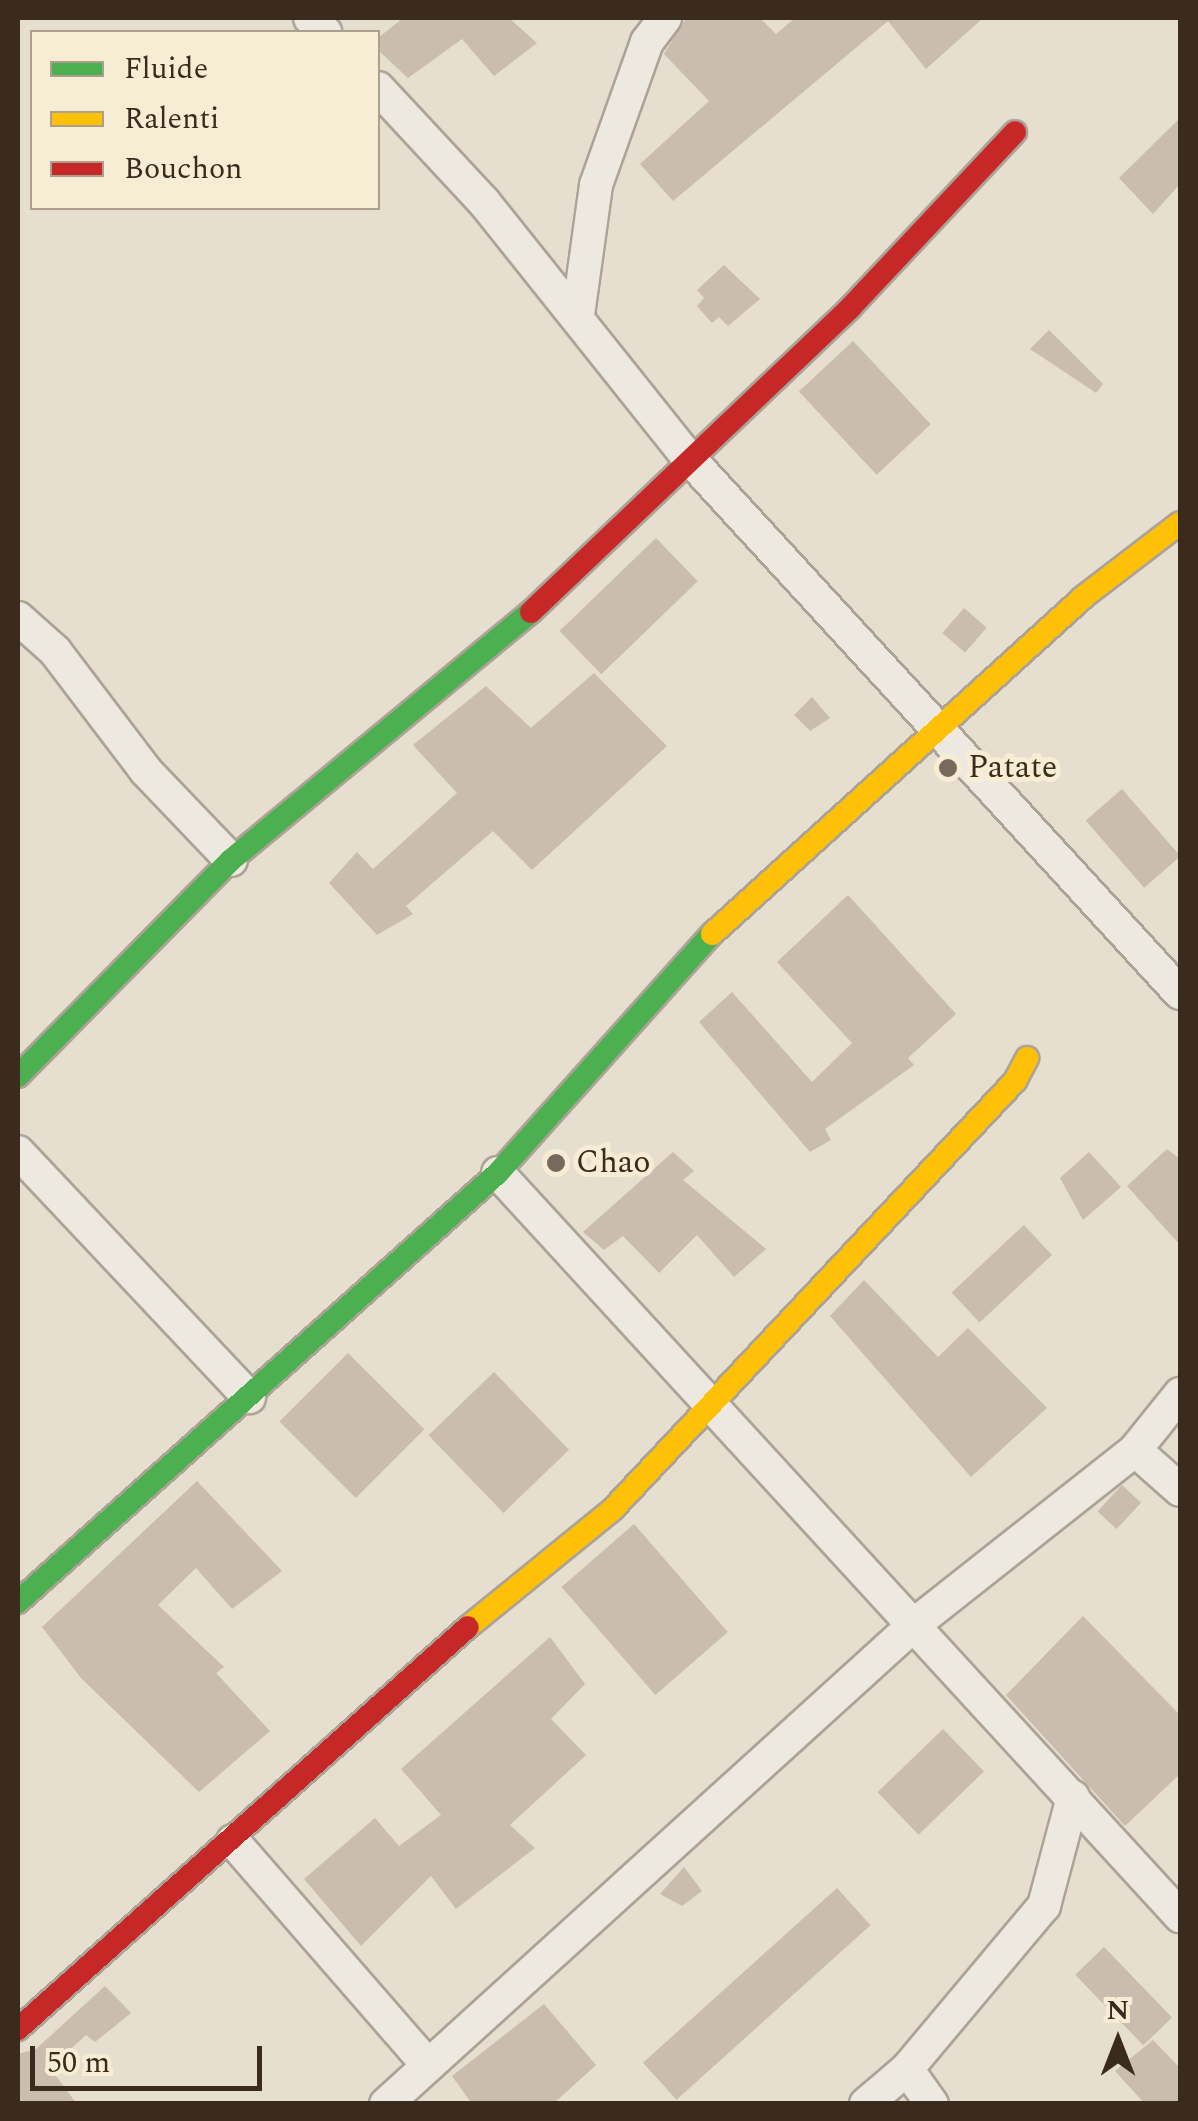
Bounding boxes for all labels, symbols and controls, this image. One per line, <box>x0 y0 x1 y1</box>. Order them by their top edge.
legend <box>30 30 380 210</box>
text: Fluide <box>124 46 208 92</box>
text: Ralenti <box>124 96 219 142</box>
text: Bouchon <box>124 146 243 192</box>
place label: Patate <box>968 749 1057 787</box>
marker: Patate <box>937 757 959 779</box>
place label: Chao <box>576 1144 651 1182</box>
marker: Chao <box>545 1152 567 1174</box>
text: N <box>1107 1989 1129 2032</box>
north arrow <box>1068 1991 1168 2091</box>
scale bar <box>35 2026 268 2088</box>
text: 50 m <box>47 2040 110 2086</box>

